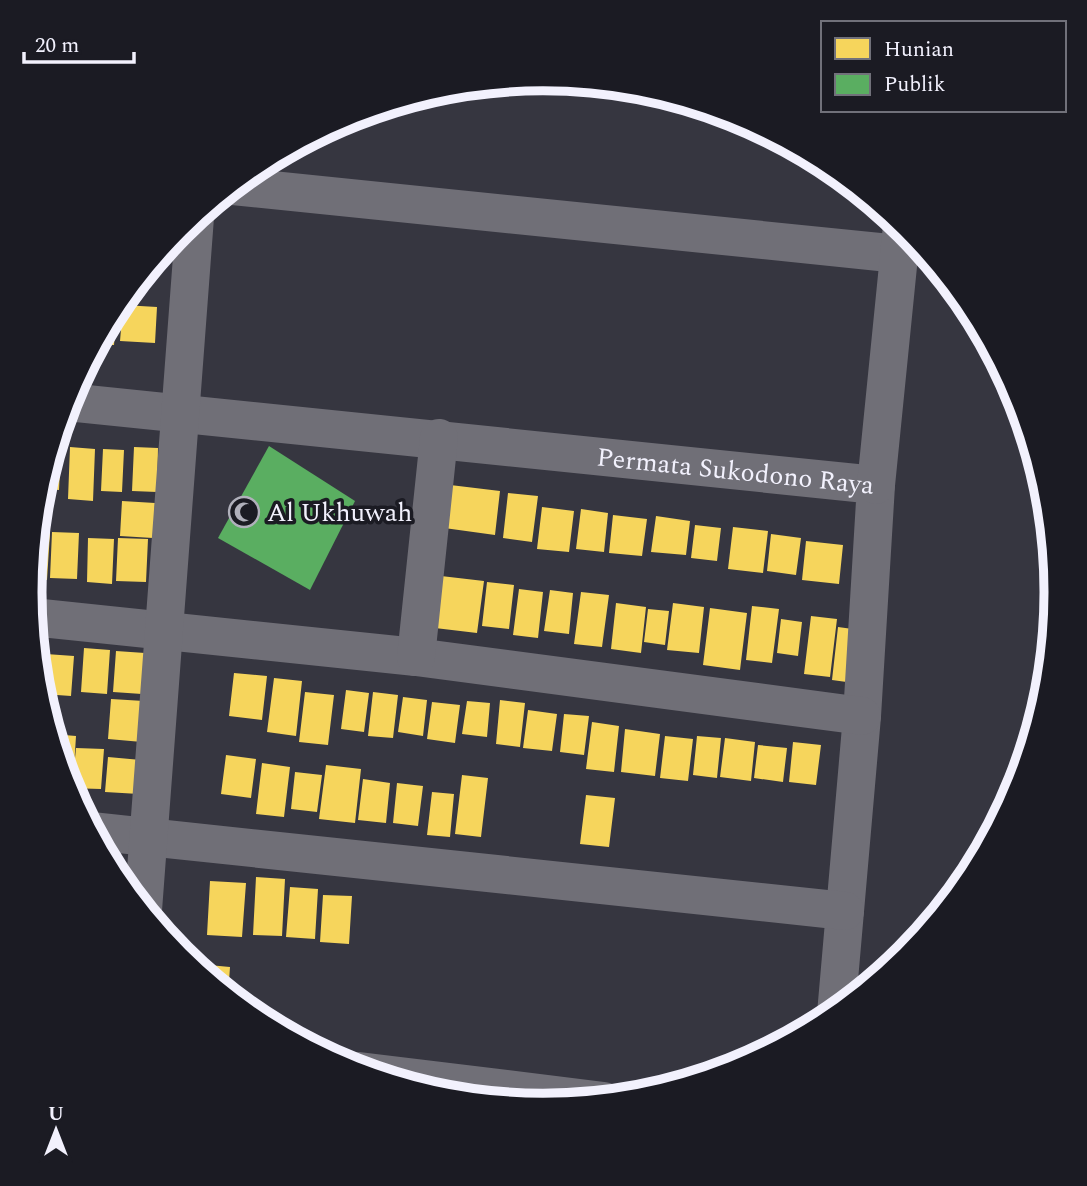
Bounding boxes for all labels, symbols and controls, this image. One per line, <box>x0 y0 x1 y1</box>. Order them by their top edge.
scale bar <box>24 21 135 65</box>
legend <box>821 21 1066 112</box>
text: 20 m <box>35 30 79 62</box>
text: Hunian <box>884 34 954 66</box>
text: Publik <box>884 69 946 101</box>
street label: Permata Sukodono Raya <box>595 437 876 506</box>
place label: Al Ukhuwah <box>267 493 412 533</box>
mosque icon: Al Ukhuwah <box>227 495 261 529</box>
north arrow <box>21 1095 91 1165</box>
text: U <box>48 1100 64 1129</box>

